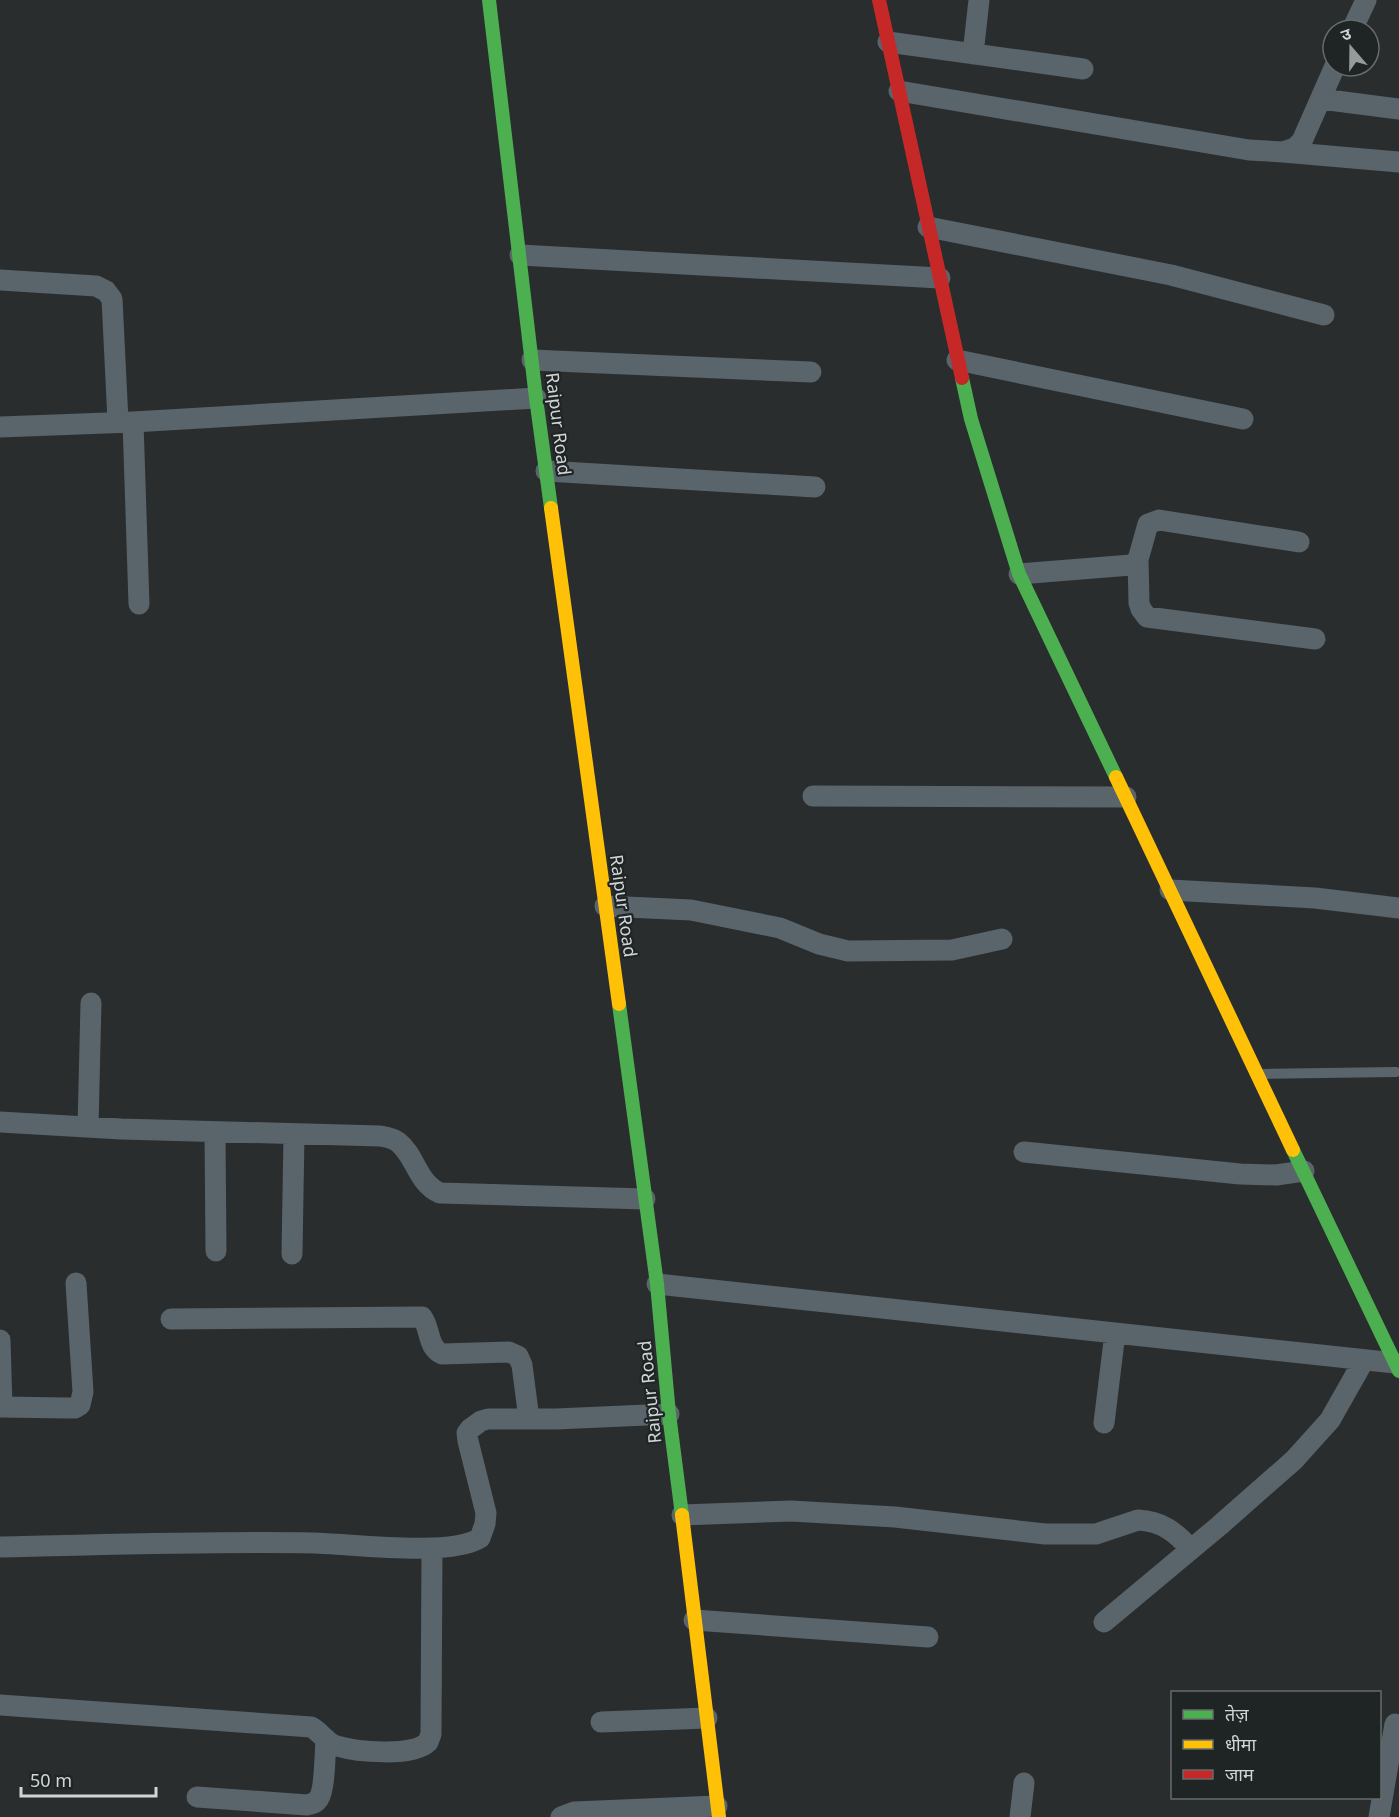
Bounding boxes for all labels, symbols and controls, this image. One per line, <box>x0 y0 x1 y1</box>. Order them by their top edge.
north arrow <box>1321 18 1381 78</box>
text: उ <box>1338 22 1355 46</box>
street label: Raipur Road <box>541 371 577 477</box>
street label: Raipur Road <box>605 853 643 959</box>
street label: Raipur Road <box>632 1339 666 1445</box>
legend <box>1171 1691 1381 1799</box>
text: तेज़ <box>1225 1702 1249 1726</box>
text: धीमा <box>1225 1732 1256 1756</box>
scale bar <box>21 1760 156 1798</box>
text: जाम <box>1225 1762 1255 1786</box>
text: 50 m <box>30 1768 72 1792</box>

